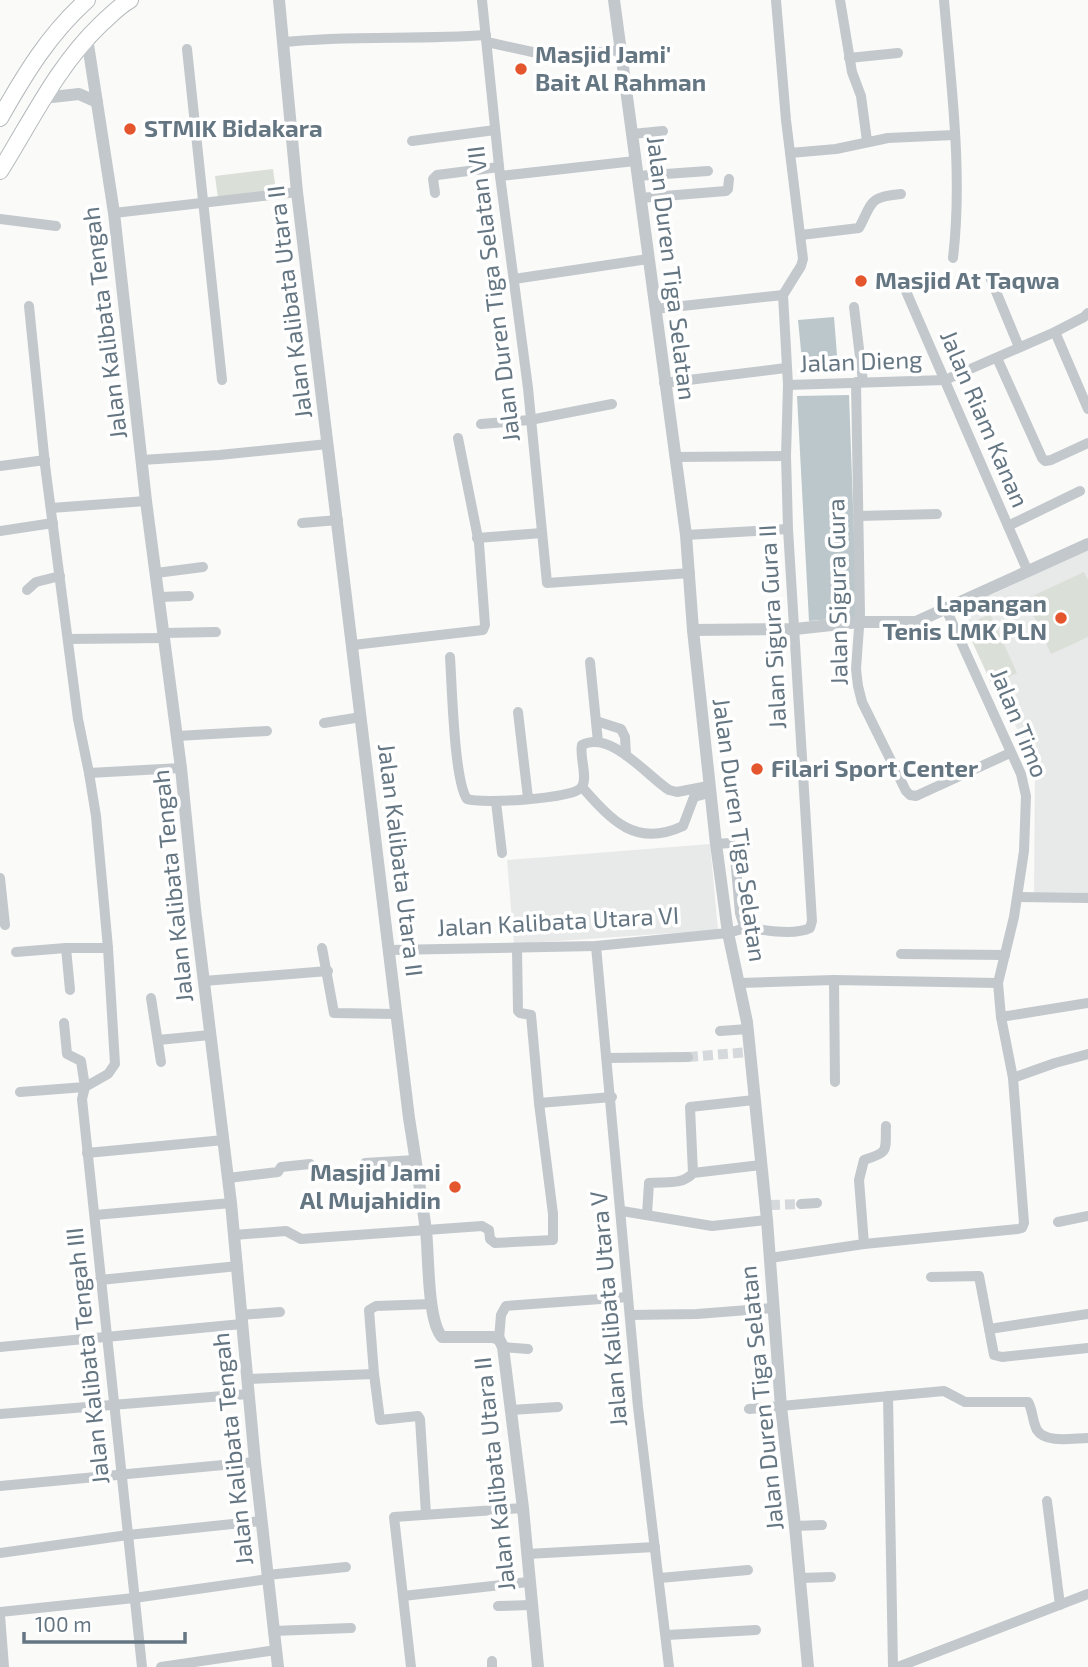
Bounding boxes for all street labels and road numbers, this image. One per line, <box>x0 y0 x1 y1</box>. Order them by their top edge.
street label: Jalan Duren Tiga Selatan <box>642 134 703 402</box>
street label: Jalan Duren Tiga Selatan VII <box>460 144 525 444</box>
street label: Jalan Kalibata Utara II <box>260 184 317 421</box>
street label: Jalan Kalibata Tengah <box>75 205 132 441</box>
street label: Jalan Riam Kanan <box>935 325 1036 511</box>
street label: Jalan Dieng <box>799 344 923 377</box>
street label: Jalan Sigura Gura <box>820 498 853 686</box>
street label: Jalan Sigura Gura II <box>752 524 791 730</box>
street label: Jalan Timo <box>985 664 1055 781</box>
street label: Jalan Duren Tiga Selatan <box>708 696 773 964</box>
street label: Jalan Kalibata Utara II <box>373 741 430 978</box>
street label: Jalan Kalibata Tengah <box>145 768 198 1004</box>
street label: Jalan Kalibata Utara VI <box>436 900 680 941</box>
street label: Jalan Kalibata Utara V <box>583 1190 632 1428</box>
street label: Jalan Kalibata Tengah III <box>59 1226 114 1486</box>
street label: Jalan Duren Tiga Selatan <box>732 1264 789 1532</box>
street label: Jalan Kalibata Tengah <box>205 1331 258 1567</box>
street label: Jalan Kalibata Utara II <box>467 1356 520 1592</box>

